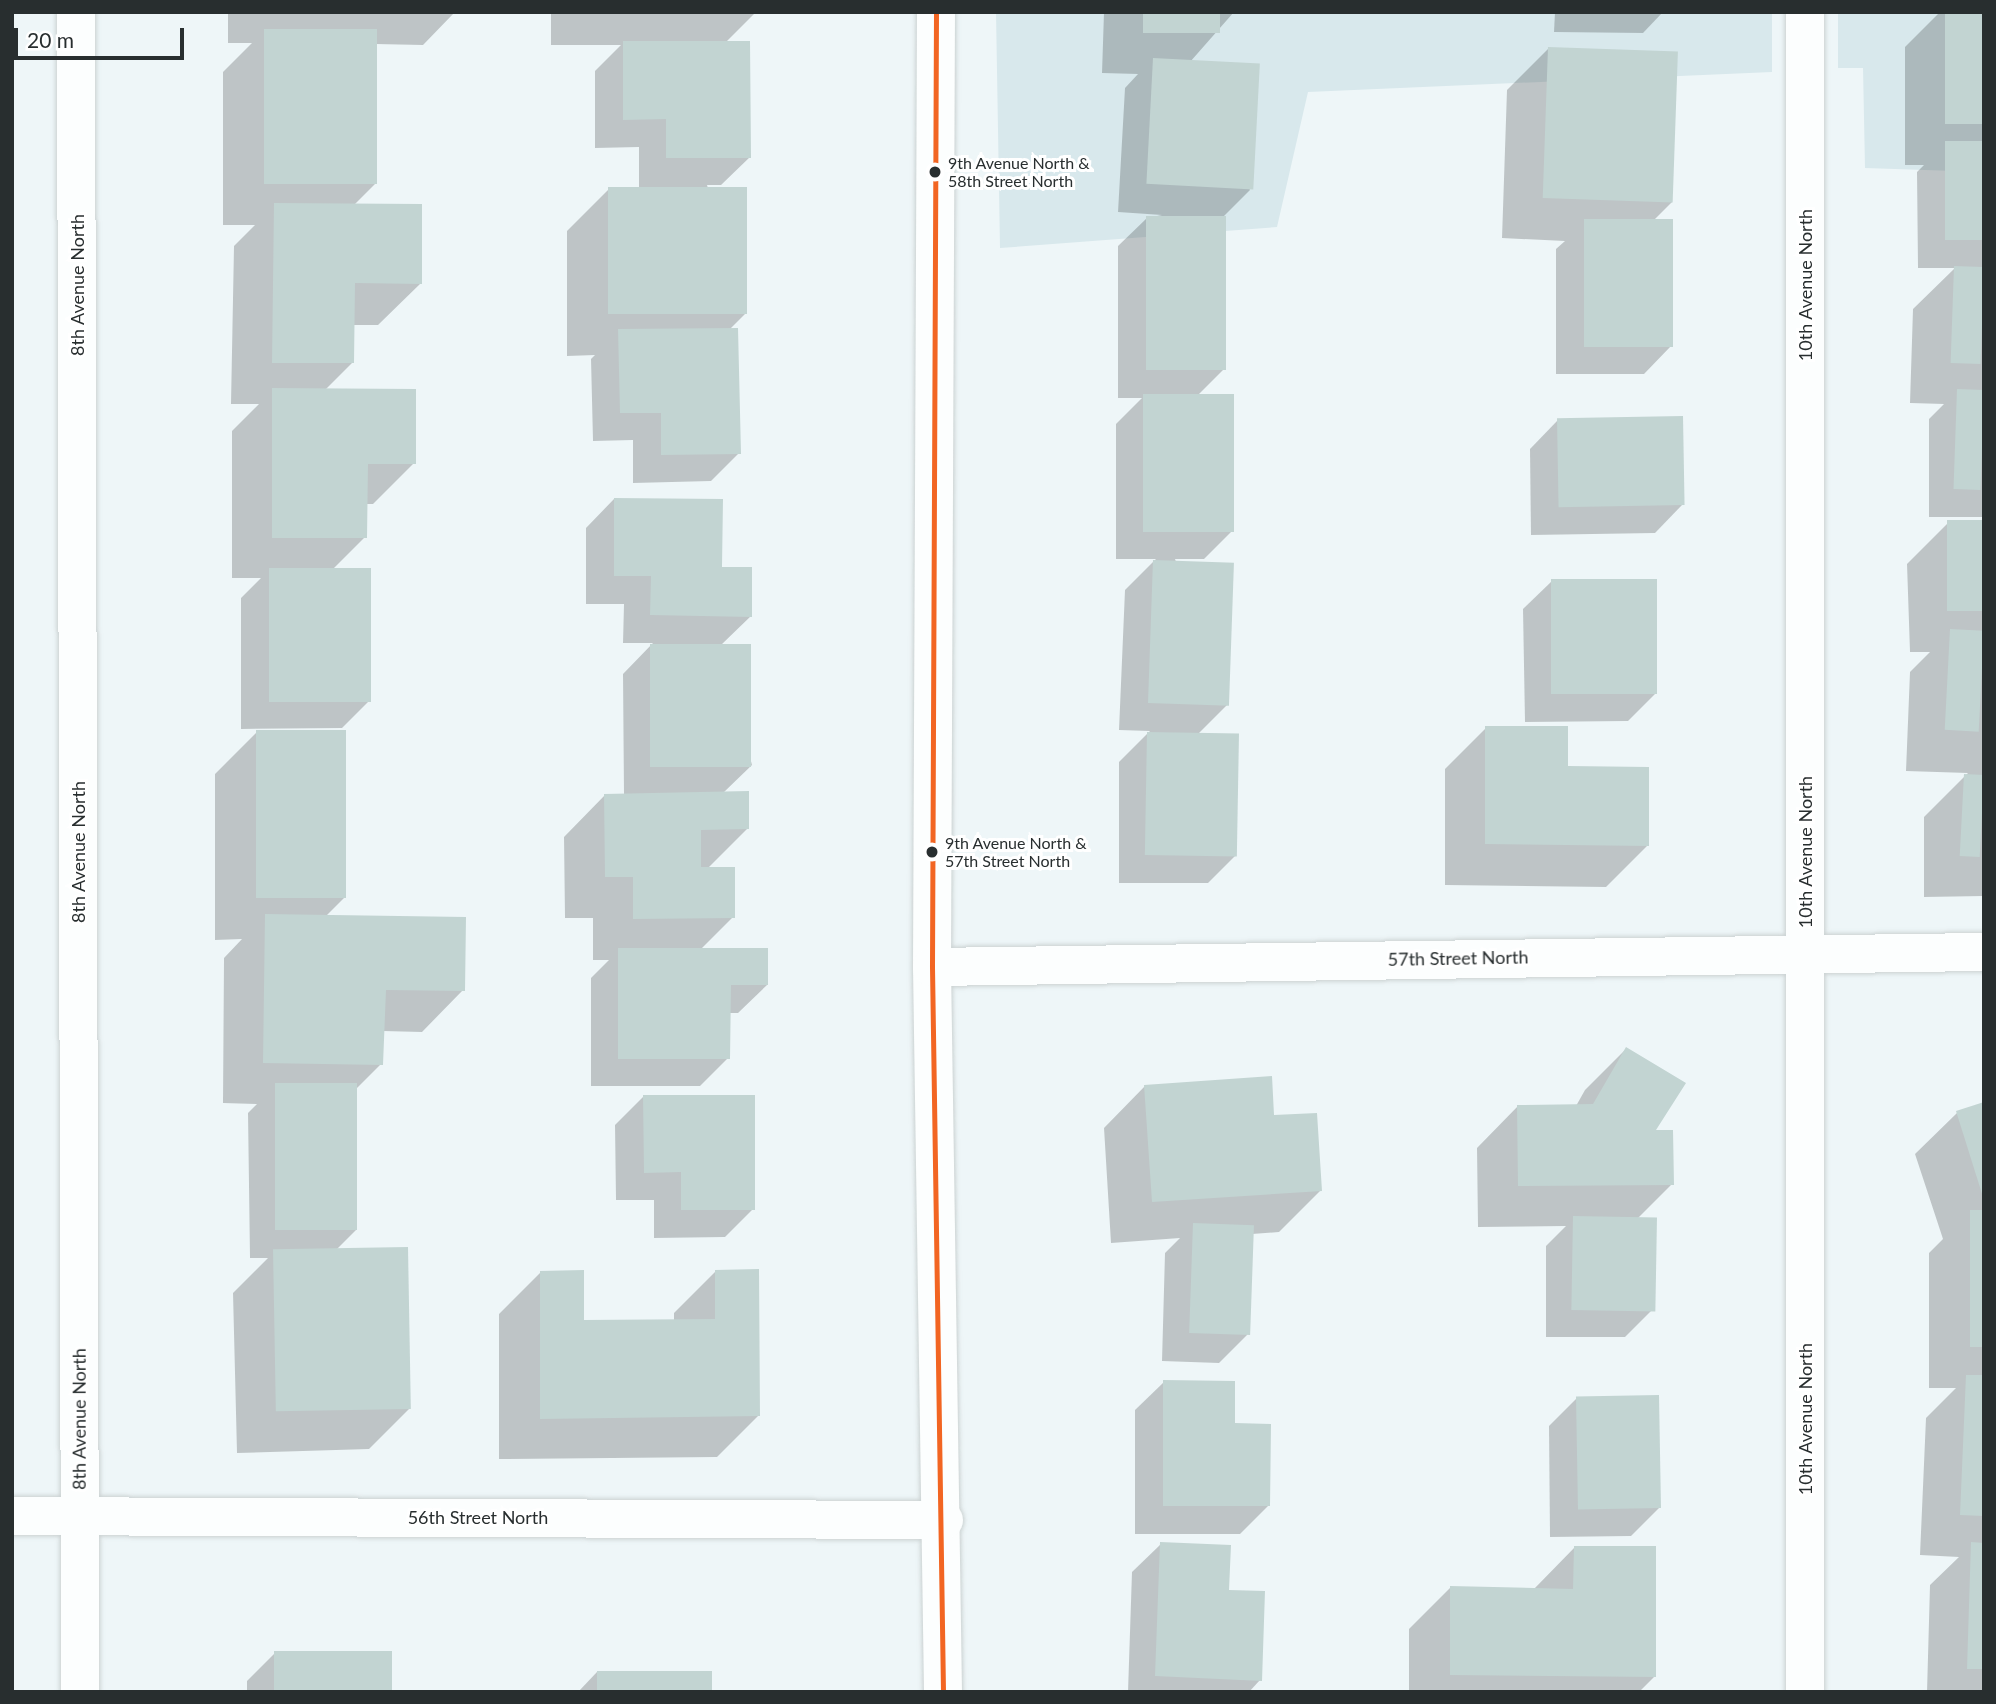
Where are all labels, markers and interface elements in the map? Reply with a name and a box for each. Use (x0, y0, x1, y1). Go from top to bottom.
scale bar (18, 14, 187, 58)
text: 20 m (27, 27, 74, 52)
place label: 9th Avenue North & 58th Street North (948, 153, 1090, 191)
marker: 9th Avenue North & 58th Street North (928, 165, 942, 179)
street label: 10th Avenue North (1794, 209, 1816, 361)
street label: 8th Avenue North (66, 214, 88, 356)
street label: 10th Avenue North (1794, 776, 1816, 928)
street label: 8th Avenue North (67, 781, 89, 923)
place label: 9th Avenue North & 57th Street North (945, 833, 1087, 871)
marker: 9th Avenue North & 57th Street North (925, 845, 939, 859)
street label: 57th Street North (1387, 946, 1529, 970)
street label: 10th Avenue North (1794, 1343, 1816, 1495)
street label: 8th Avenue North (68, 1348, 90, 1490)
street label: 56th Street North (408, 1506, 548, 1528)

